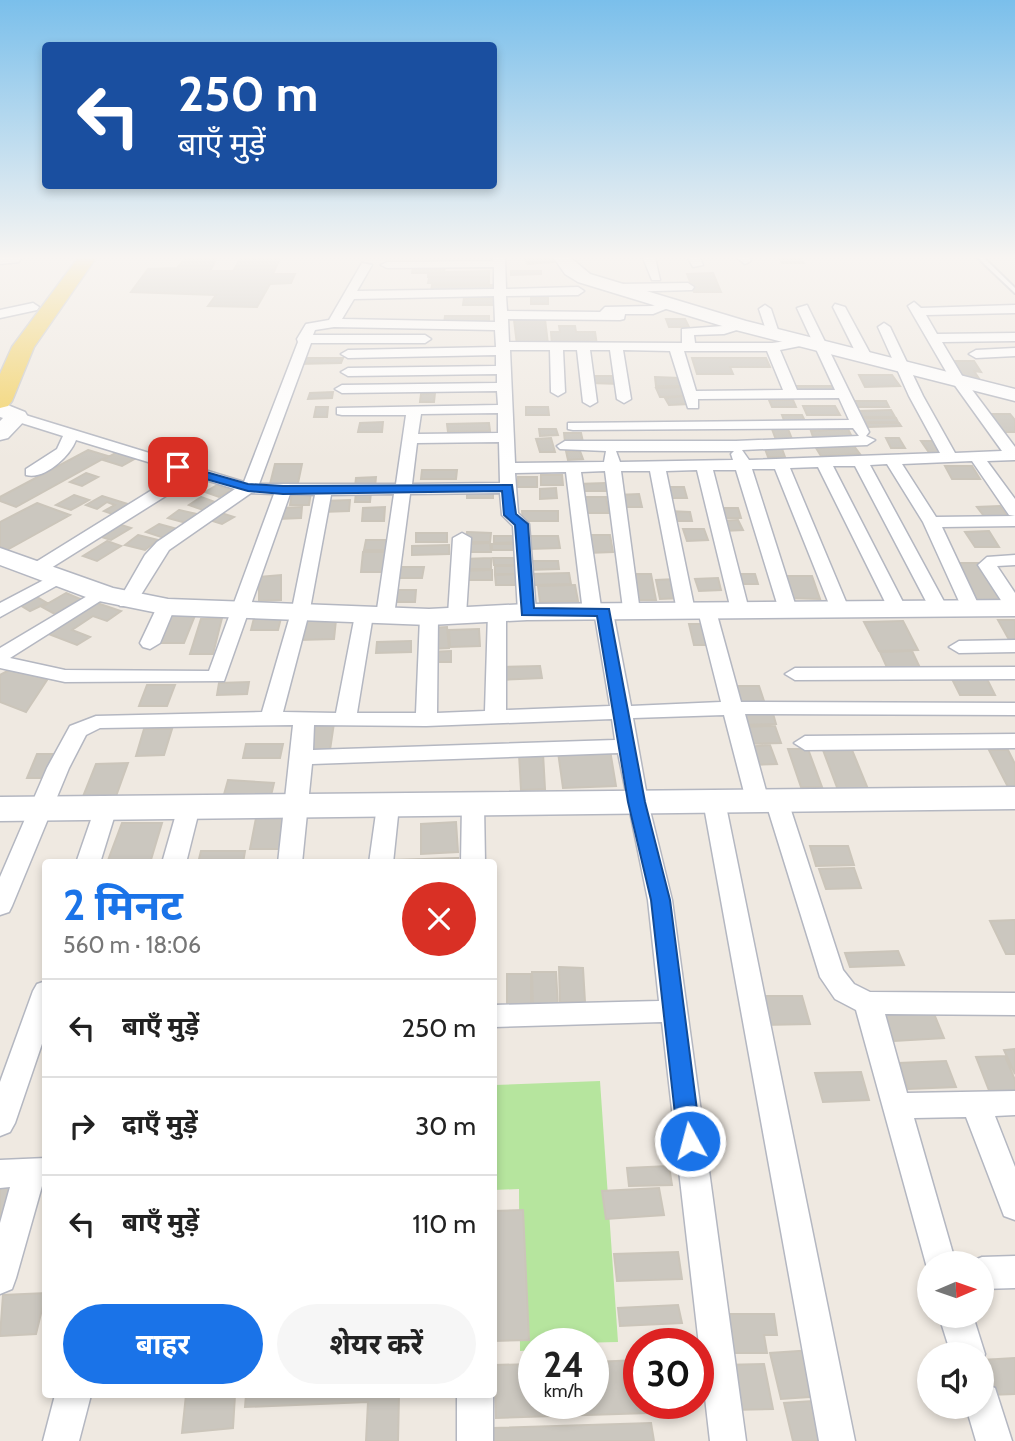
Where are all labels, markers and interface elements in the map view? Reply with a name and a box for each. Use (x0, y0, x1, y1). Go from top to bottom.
text: 250 m (178, 64, 318, 123)
icon: left (63, 70, 154, 161)
text: बाएँ मुड़ें (178, 124, 266, 163)
pin (148, 437, 208, 497)
icon: arrive (159, 448, 197, 486)
text: 2 मिनट (63, 879, 183, 931)
button: close (402, 882, 476, 956)
text: 560 m · 18:06 (63, 931, 201, 959)
icon: left (63, 1009, 101, 1047)
text: बाएँ मुड़ें (122, 1010, 199, 1042)
text: 250 m (402, 1012, 476, 1044)
position arrow (653, 1104, 727, 1178)
icon: right (63, 1107, 101, 1145)
text: दाएँ मुड़ें (122, 1108, 198, 1140)
text: 30 m (415, 1110, 476, 1142)
icon: left (63, 1205, 101, 1243)
text: बाएँ मुड़ें (122, 1206, 199, 1238)
text: 110 m (412, 1208, 476, 1240)
north arrow (917, 1251, 994, 1328)
map controls (917, 1251, 994, 1419)
button: बाहर (63, 1304, 263, 1384)
button: शेयर करें (277, 1304, 476, 1384)
speed limit sign: 30 (623, 1328, 714, 1419)
button: sound (917, 1342, 994, 1419)
text: 24 (543, 1343, 584, 1386)
text: km/h (544, 1380, 583, 1402)

